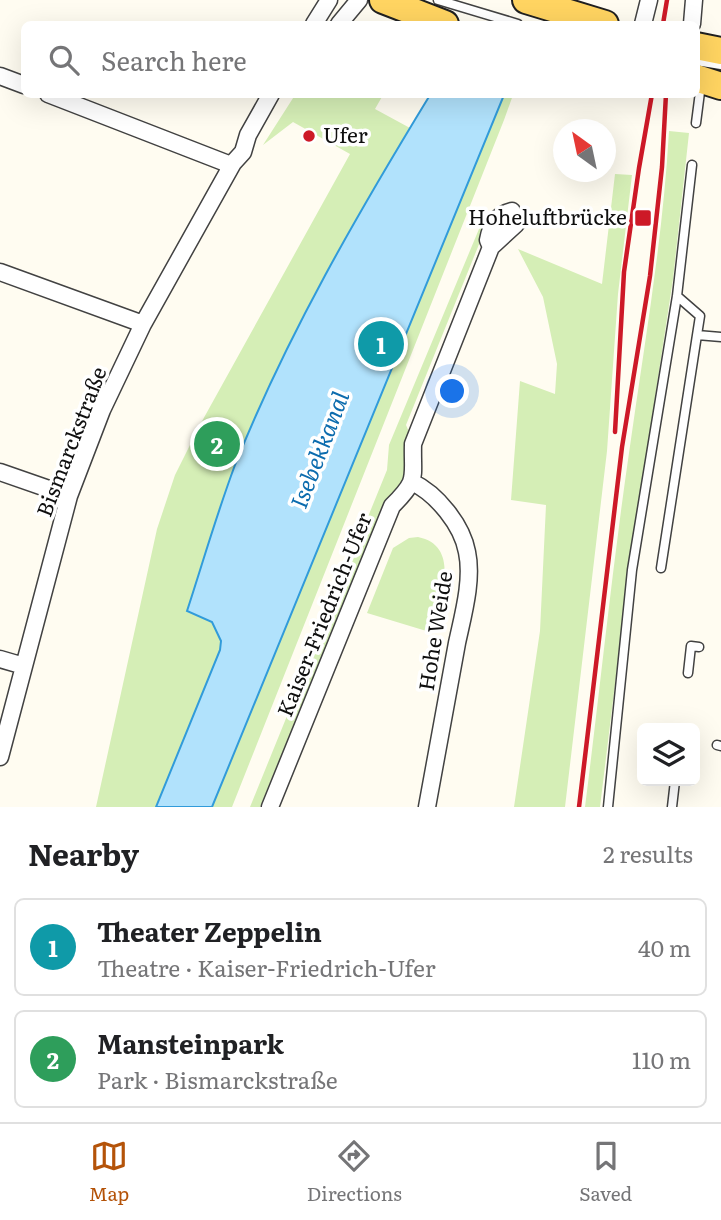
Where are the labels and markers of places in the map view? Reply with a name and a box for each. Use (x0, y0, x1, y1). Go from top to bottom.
place label: Ufer (323, 118, 368, 149)
marker: Ufer (301, 128, 317, 144)
place label: Hoheluftbrücke (468, 200, 627, 231)
marker: Hoheluftbrücke (633, 208, 653, 228)
pin: 1 (358, 318, 404, 370)
pin: 2 (194, 418, 240, 470)

